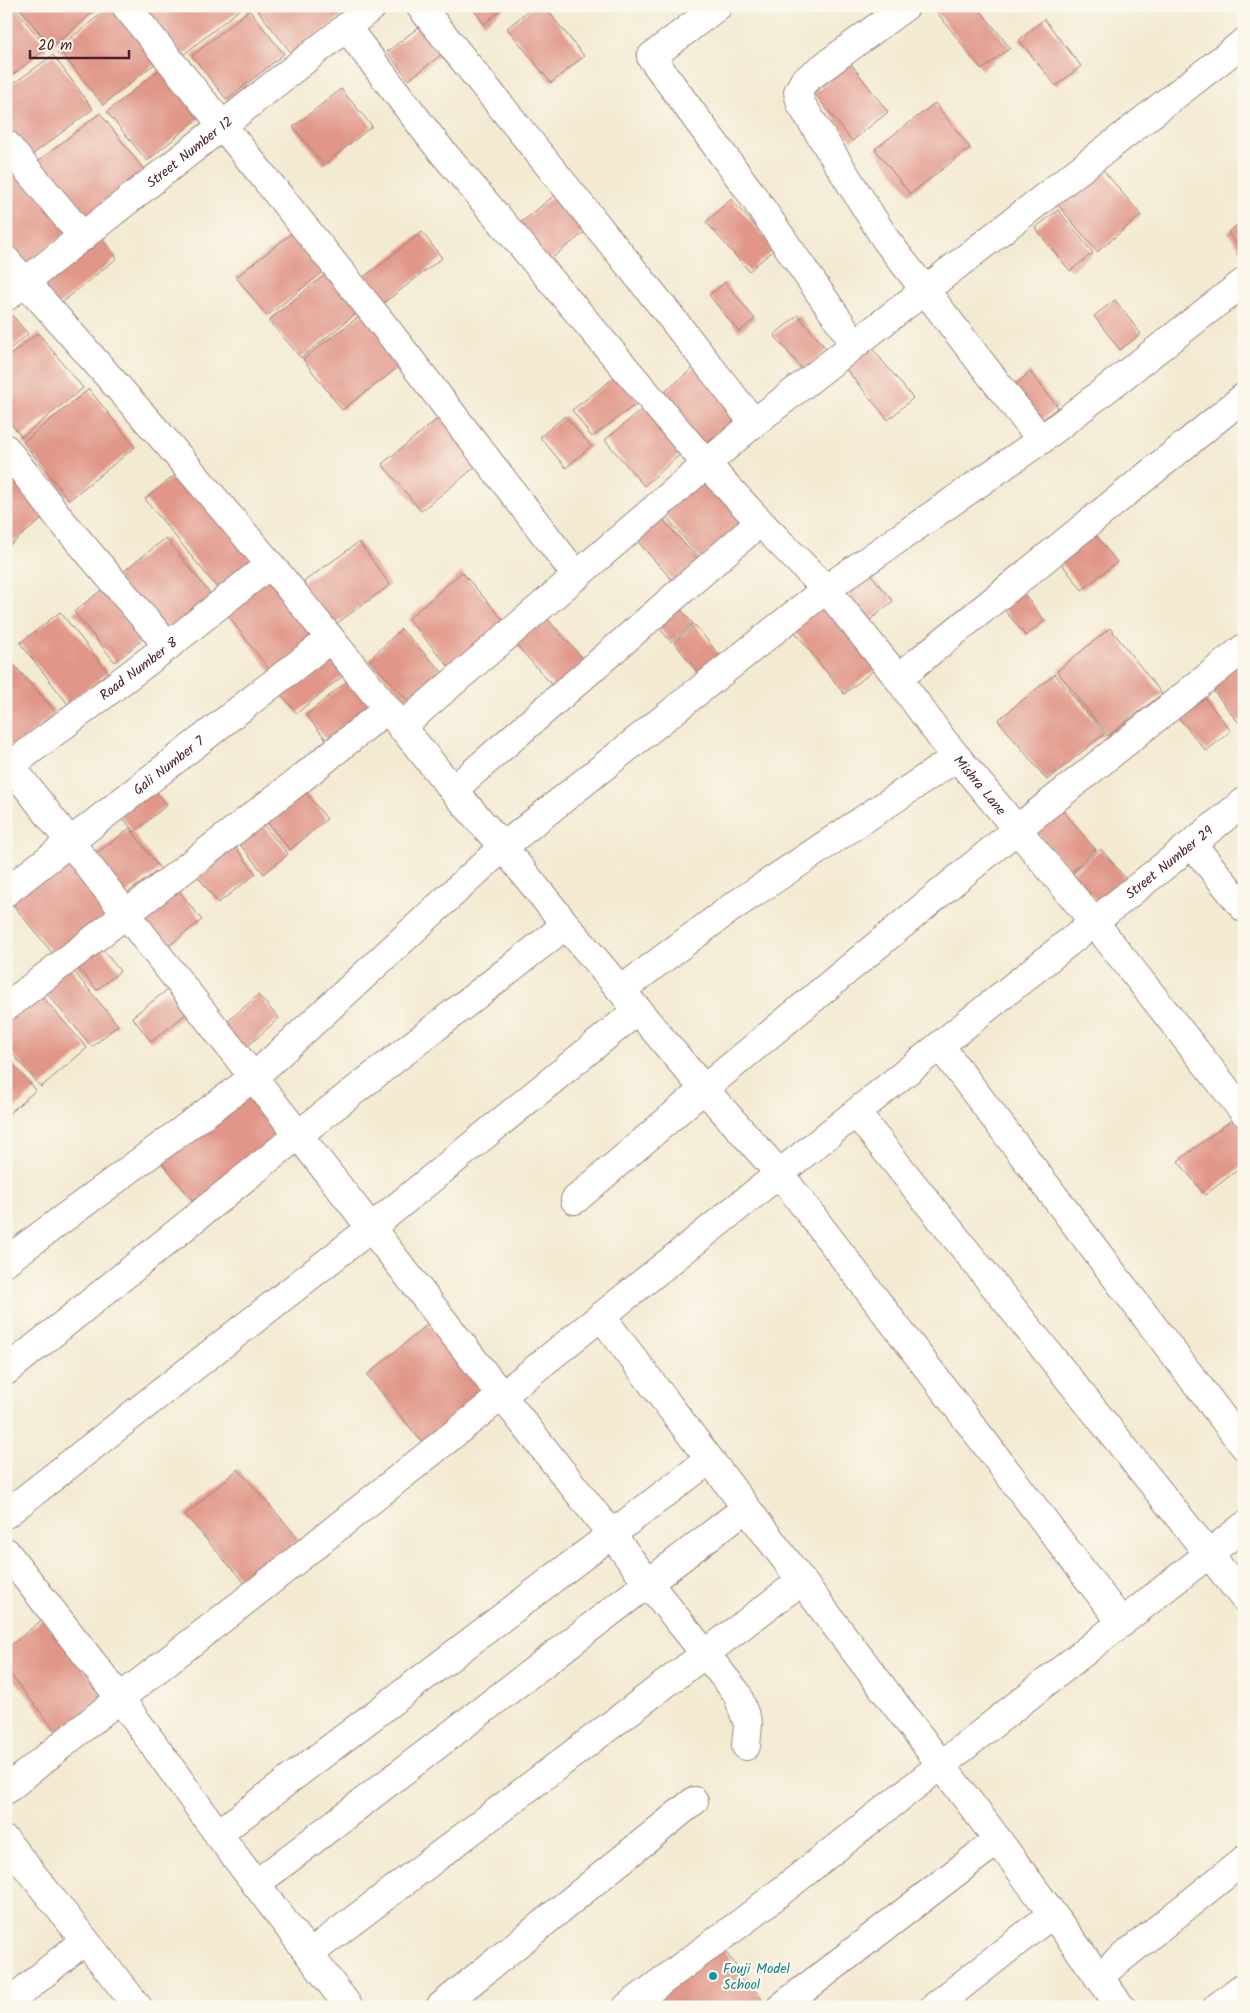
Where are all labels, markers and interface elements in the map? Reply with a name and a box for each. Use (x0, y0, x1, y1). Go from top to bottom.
scale bar (30, 28, 129, 60)
text: 20 m (38, 34, 72, 58)
street label: Street Number 12 (142, 111, 238, 194)
street label: Road Number 8 (95, 632, 183, 706)
street label: Gali Number 7 (129, 731, 210, 801)
street label: Mishra Lane (948, 751, 1012, 821)
street label: Street Number 29 (1121, 820, 1219, 905)
place label: Fouji Model School (723, 1958, 791, 1996)
marker: Fouji Model School (707, 1970, 719, 1982)

